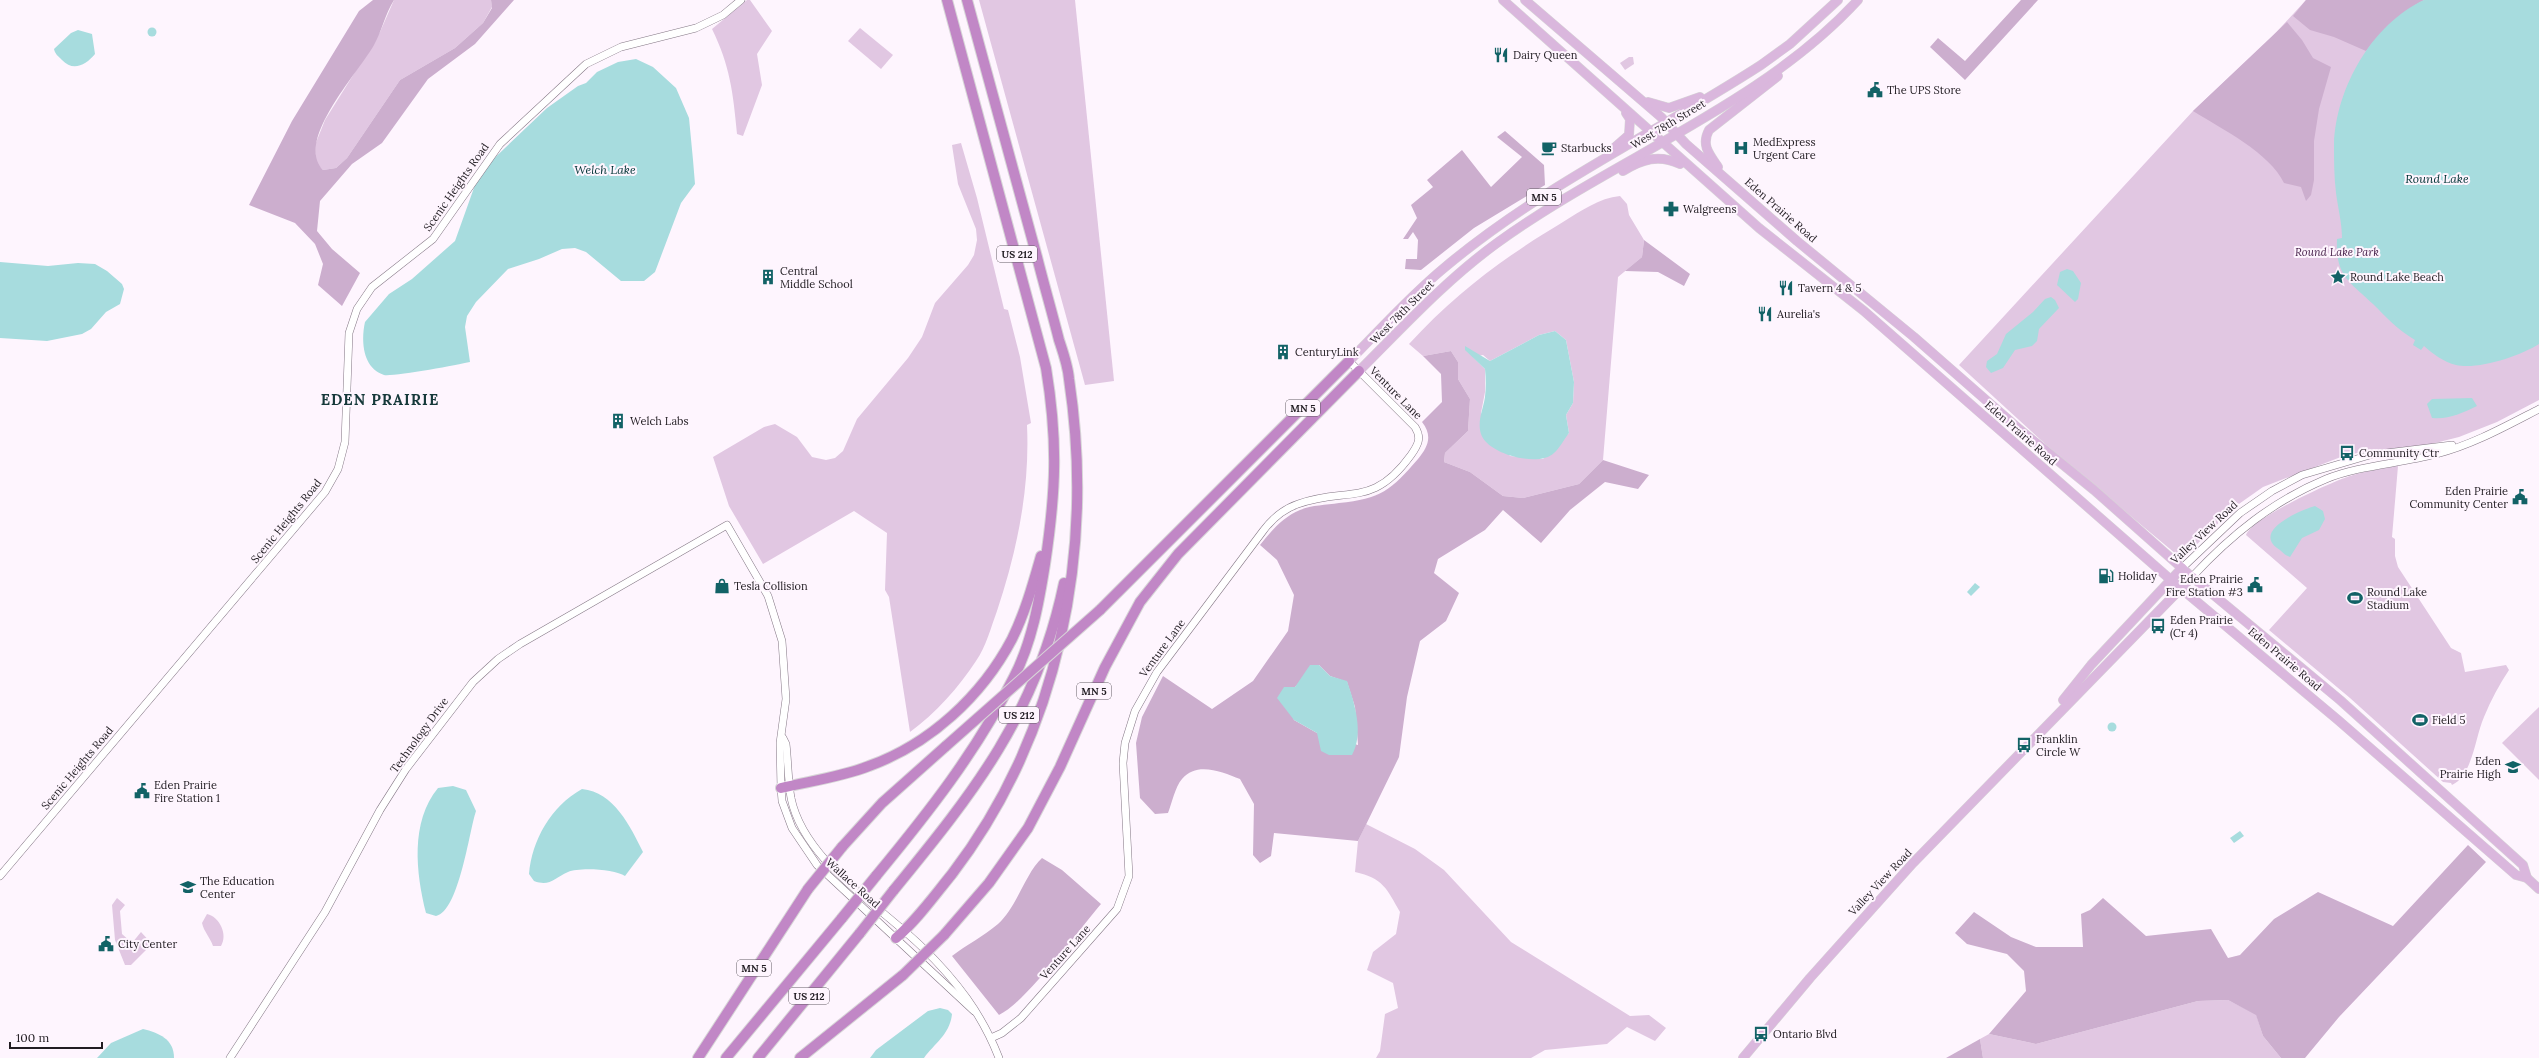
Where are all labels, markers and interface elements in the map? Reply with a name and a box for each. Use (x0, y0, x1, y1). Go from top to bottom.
restaurant icon: Dairy Queen (1492, 46, 1510, 64)
place label: Dairy Queen (1513, 48, 1578, 62)
public building icon: The UPS Store (1866, 81, 1884, 99)
place label: The UPS Store (1887, 83, 1961, 97)
street label: West 78th Street (1628, 96, 1709, 152)
place label: MedExpress Urgent Care (1753, 135, 1816, 162)
cafe icon: Starbucks (1540, 139, 1558, 157)
hospital icon: MedExpress Urgent Care (1732, 139, 1750, 157)
street label: Scenic Heights Road (420, 140, 492, 234)
place label: Starbucks (1561, 141, 1612, 155)
water label: Welch Lake (574, 162, 636, 177)
water label: Round Lake (2405, 171, 2469, 186)
street label: Eden Prairie Road (1742, 175, 1820, 246)
road number: MN 5 (1527, 189, 1561, 205)
pharmacy icon: Walgreens (1662, 200, 1680, 218)
place label: Walgreens (1683, 202, 1737, 216)
park label: Round Lake Park (2295, 245, 2379, 259)
road number: US 212 (997, 246, 1037, 262)
place label: Central Middle School (780, 264, 853, 291)
building icon: Central Middle School (759, 268, 777, 286)
place icon: Round Lake Beach (2329, 268, 2347, 286)
place label: Round Lake Beach (2350, 270, 2444, 284)
street label: West 78th Street (1367, 277, 1437, 347)
restaurant icon: Tavern 4 & 5 (1777, 279, 1795, 297)
place label: Tavern 4 & 5 (1798, 281, 1862, 295)
restaurant icon: Aurelia's (1756, 305, 1774, 323)
place label: Aurelia's (1776, 307, 1820, 321)
building icon: CenturyLink (1274, 343, 1292, 361)
place label: CenturyLink (1295, 345, 1359, 359)
street label: Venture Lane (1366, 363, 1425, 422)
district label: EDEN PRAIRIE (321, 390, 439, 409)
street label: Eden Prairie Road (1982, 398, 2060, 469)
road number: MN 5 (1286, 400, 1320, 416)
building icon: Welch Labs (609, 412, 627, 430)
place label: Welch Labs (630, 414, 689, 428)
bus stop icon: Community Ctr (2338, 444, 2356, 462)
place label: Community Ctr (2359, 446, 2439, 460)
street label: Scenic Heights Road (248, 476, 325, 566)
place label: Eden Prairie Community Center (2410, 484, 2508, 511)
public building icon: Eden Prairie Community Center (2511, 488, 2529, 506)
street label: Valley View Road (2167, 497, 2241, 567)
fuel station icon: Holiday (2097, 567, 2115, 585)
place label: Holiday (2118, 569, 2157, 583)
place label: Eden Prairie Fire Station #3 (2166, 572, 2243, 599)
public building icon: Eden Prairie Fire Station #3 (2246, 576, 2264, 594)
shop icon: Tesla Collision (713, 577, 731, 595)
place label: Tesla Collision (734, 579, 808, 593)
place label: Round Lake Stadium (2367, 585, 2427, 612)
sports icon: Round Lake Stadium (2346, 589, 2364, 607)
place label: Eden Prairie (Cr 4) (2170, 613, 2233, 641)
street label: Venture Lane (1136, 616, 1188, 681)
bus stop icon: Eden Prairie (Cr 4) (2149, 617, 2167, 635)
street label: Eden Prairie Road (2246, 624, 2325, 694)
road number: MN 5 (1077, 683, 1111, 699)
street label: Technology Drive (387, 694, 451, 775)
road number: US 212 (999, 707, 1039, 723)
sports icon: Field 5 (2411, 711, 2429, 729)
place label: Field 5 (2432, 713, 2465, 727)
street label: Scenic Heights Road (38, 723, 116, 813)
place label: Franklin Circle W (2036, 732, 2081, 759)
bus stop icon: Franklin Circle W (2015, 736, 2033, 754)
place label: Eden Prairie High (2440, 754, 2501, 781)
school or university icon: Eden Prairie High (2504, 758, 2522, 776)
place label: Eden Prairie Fire Station 1 (154, 778, 220, 805)
public building icon: Eden Prairie Fire Station 1 (133, 782, 151, 800)
street label: Valley View Road (1845, 845, 1915, 919)
street label: Wallace Road (823, 855, 883, 911)
place label: The Education Center (200, 874, 275, 901)
school or university icon: The Education Center (179, 878, 197, 896)
street label: Venture Lane (1036, 922, 1093, 983)
public building icon: City Center (97, 935, 115, 953)
place label: City Center (118, 937, 177, 951)
road number: MN 5 (737, 960, 771, 976)
road number: US 212 (789, 988, 829, 1004)
scale bar (10, 1024, 102, 1050)
bus stop icon: Ontario Blvd (1752, 1025, 1770, 1043)
place label: Ontario Blvd (1773, 1027, 1838, 1041)
text: 100 m (16, 1030, 49, 1045)

